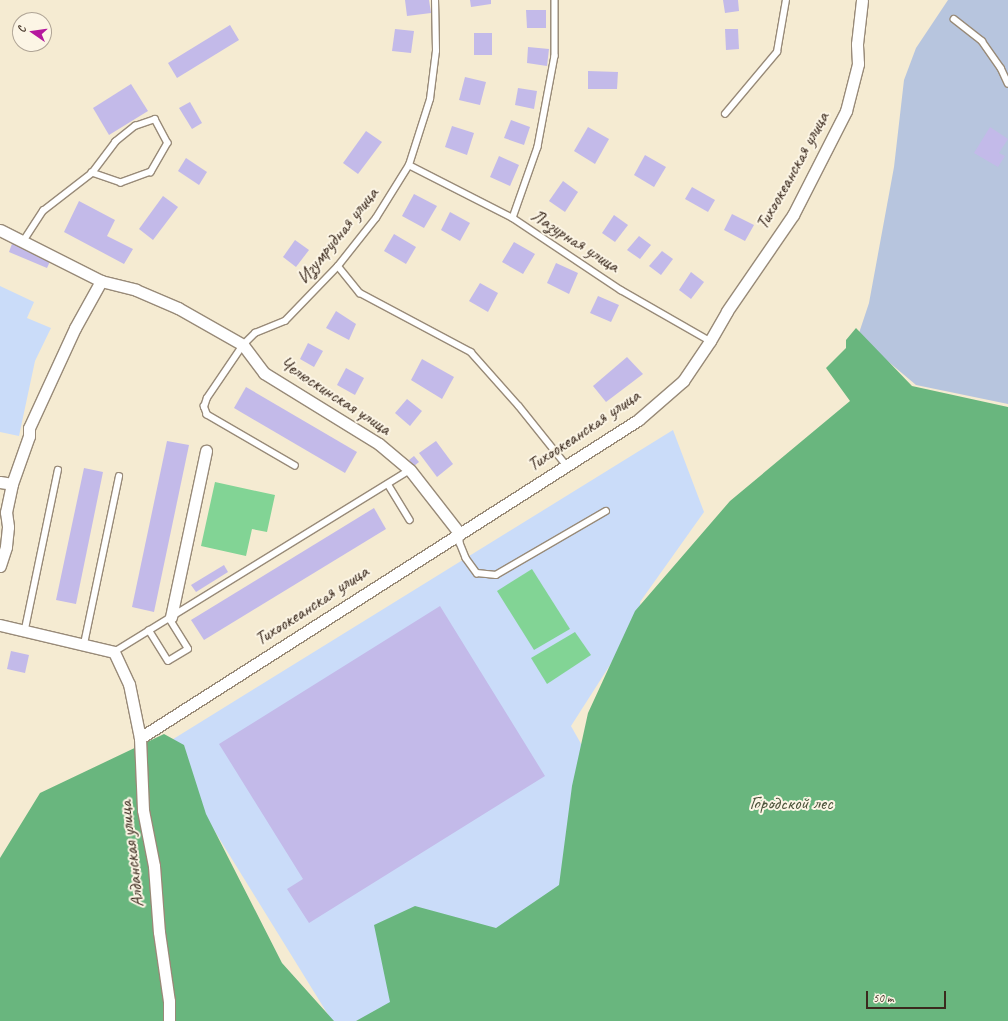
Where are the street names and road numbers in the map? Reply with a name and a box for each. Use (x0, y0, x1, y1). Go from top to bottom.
street label: Тихоокеанская улица (751, 108, 835, 234)
street label: Изумрудная улица (292, 183, 384, 289)
street label: Лазурная улица (526, 204, 624, 278)
street label: Челюскинская улица (275, 351, 395, 441)
street label: Тихоокеанская улица (523, 385, 645, 477)
street label: Тихоокеанская улица (250, 560, 374, 652)
street label: Алданская улица (114, 799, 150, 909)

